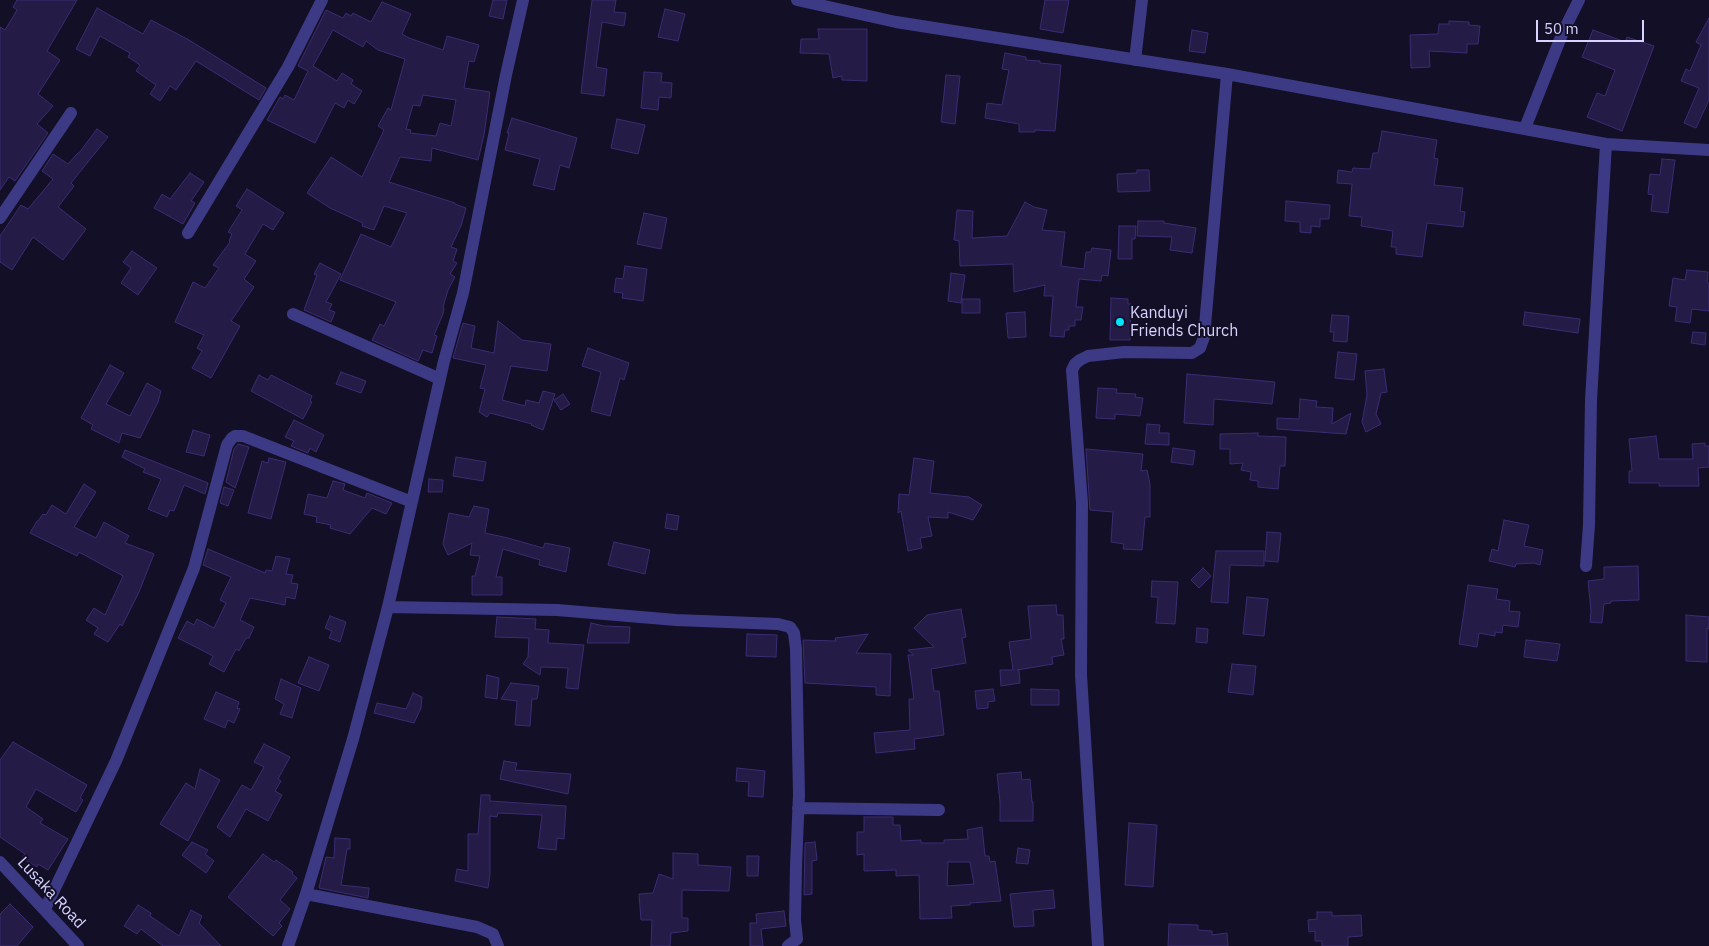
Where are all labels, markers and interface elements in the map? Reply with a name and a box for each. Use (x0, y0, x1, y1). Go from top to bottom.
scale bar (1539, 10, 1646, 42)
text: 50 m (1544, 19, 1579, 38)
place label: Kanduyi Friends Church (1130, 303, 1238, 341)
marker: Kanduyi Friends Church (1114, 316, 1126, 328)
street label: Lusaka Road (13, 853, 89, 933)

